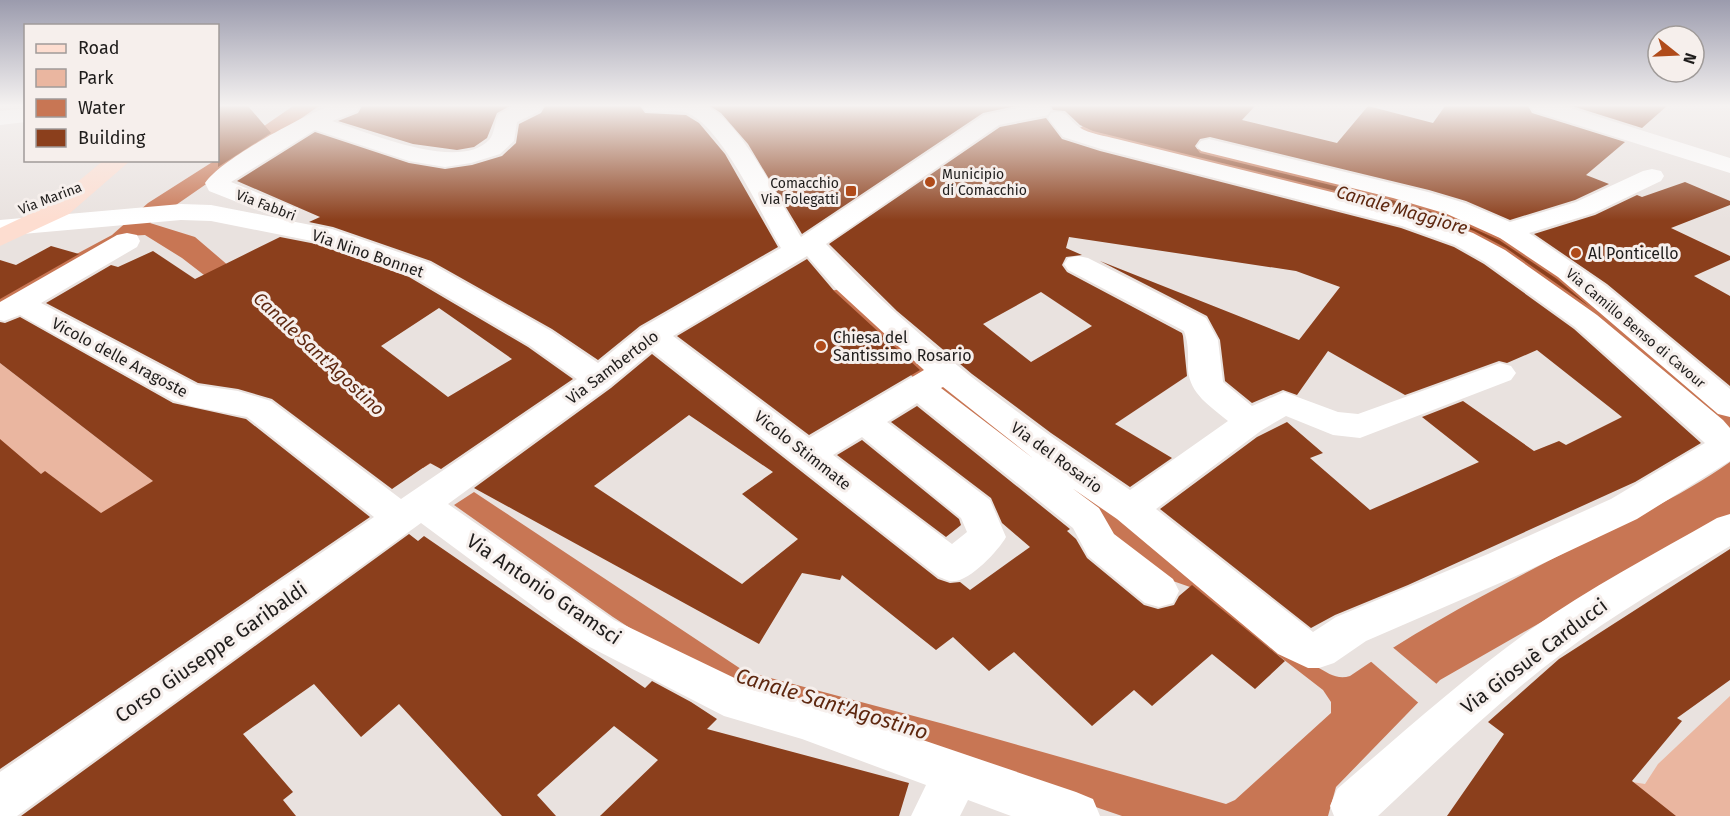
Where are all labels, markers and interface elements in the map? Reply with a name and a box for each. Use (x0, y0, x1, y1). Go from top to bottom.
legend (24, 24, 219, 162)
north arrow (1646, 24, 1706, 84)
text: Road (78, 37, 120, 59)
text: N (1679, 51, 1700, 66)
text: Park (78, 67, 114, 89)
text: Water (78, 97, 125, 119)
text: Building (78, 127, 146, 149)
place label: Municipio di Comacchio (942, 166, 1027, 199)
place label: Comacchio Via Folegatti (761, 175, 839, 208)
marker: Municipio di Comacchio (923, 175, 937, 189)
street label: Via Marina (16, 179, 84, 218)
water label: Canale Maggiore (1334, 181, 1470, 239)
marker: Comacchio Via Folegatti (844, 184, 858, 198)
street label: Via Fabbri (234, 186, 298, 225)
street label: Via Nino Bonnet (309, 225, 426, 282)
place label: Al Ponticello (1588, 244, 1679, 263)
marker: Al Ponticello (1569, 246, 1583, 260)
street label: Via Camillo Benso di Cavour (1562, 265, 1709, 392)
water label: Canale Sant'Agostino (249, 288, 389, 420)
street label: Vicolo delle Aragoste (49, 314, 191, 401)
street label: Via Sambertolo (562, 326, 662, 408)
place label: Chiesa del Santissimo Rosario (833, 328, 972, 365)
marker: Chiesa del Santissimo Rosario (814, 339, 828, 353)
street label: Vicolo Stimmate (750, 407, 855, 494)
street label: Via del Rosario (1007, 418, 1106, 497)
street label: Via Antonio Gramsci (462, 528, 626, 650)
street label: Corso Giuseppe Garibaldi (110, 577, 312, 727)
street label: Via Giosuè Carducci (1456, 593, 1612, 719)
water label: Canale Sant'Agostino (733, 662, 931, 746)

